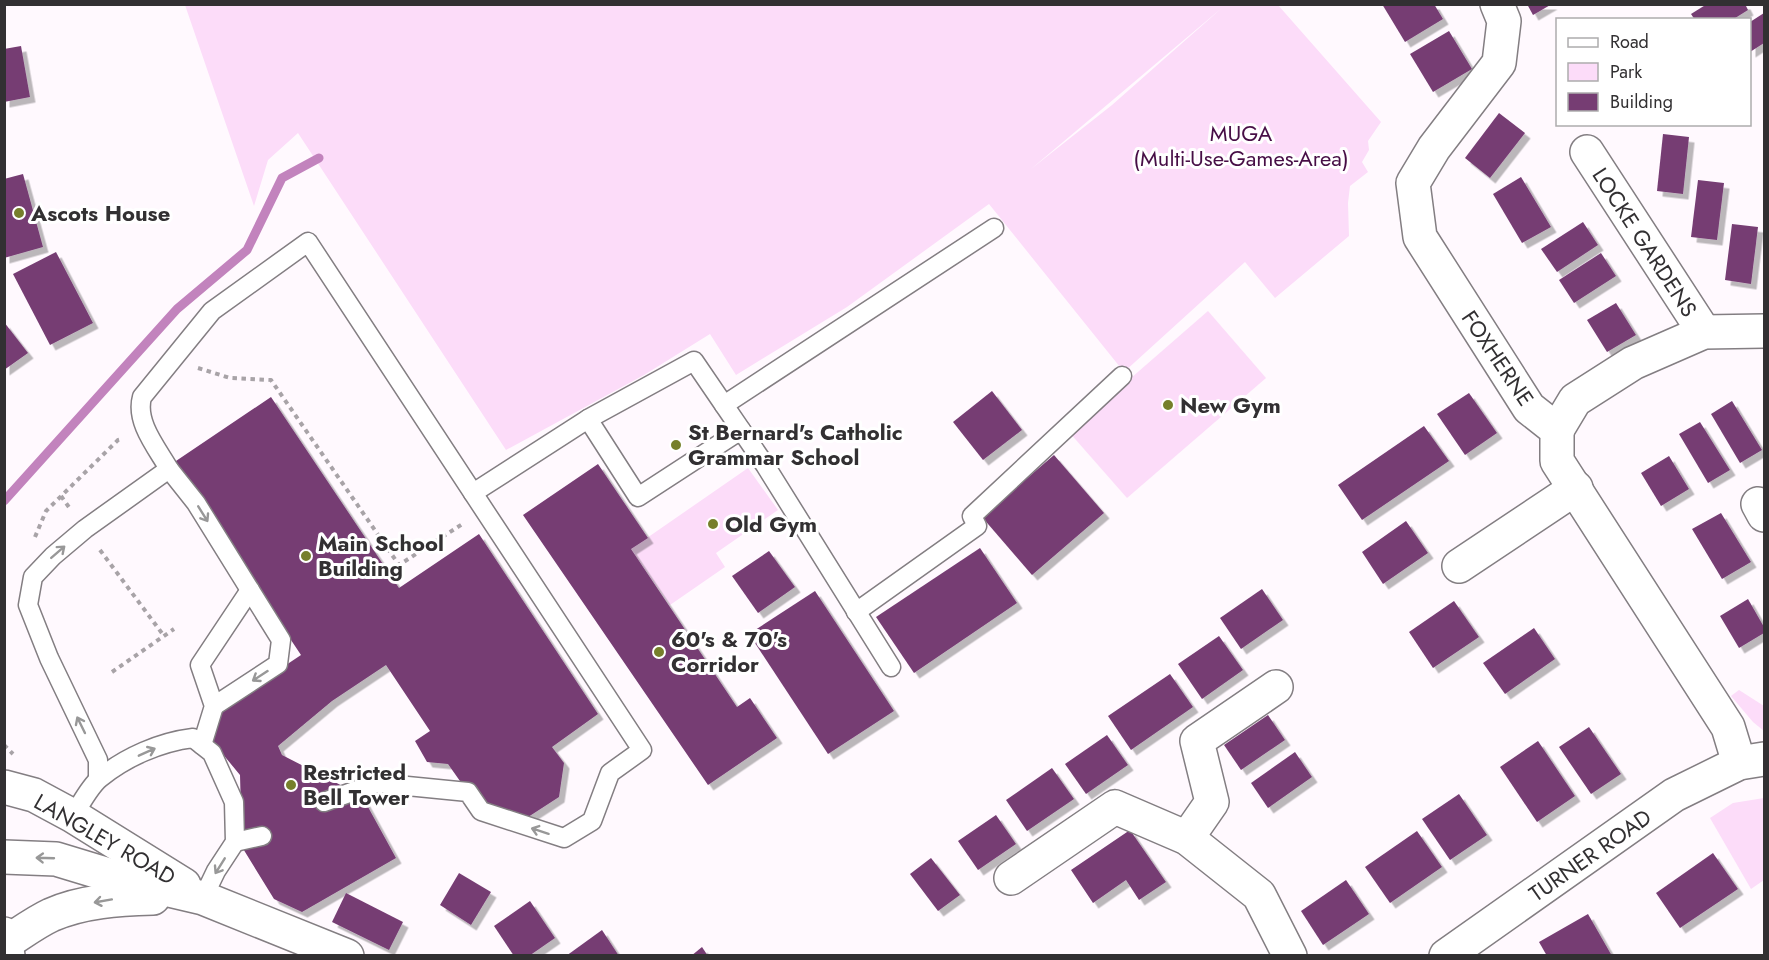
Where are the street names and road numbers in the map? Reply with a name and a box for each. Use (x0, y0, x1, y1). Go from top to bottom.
street label: LOCKE GARDENS (1585, 161, 1705, 323)
street label: FOXHERNE (1454, 304, 1542, 412)
street label: LANGLEY ROAD (28, 785, 182, 893)
street label: TURNER ROAD (1522, 801, 1658, 909)

